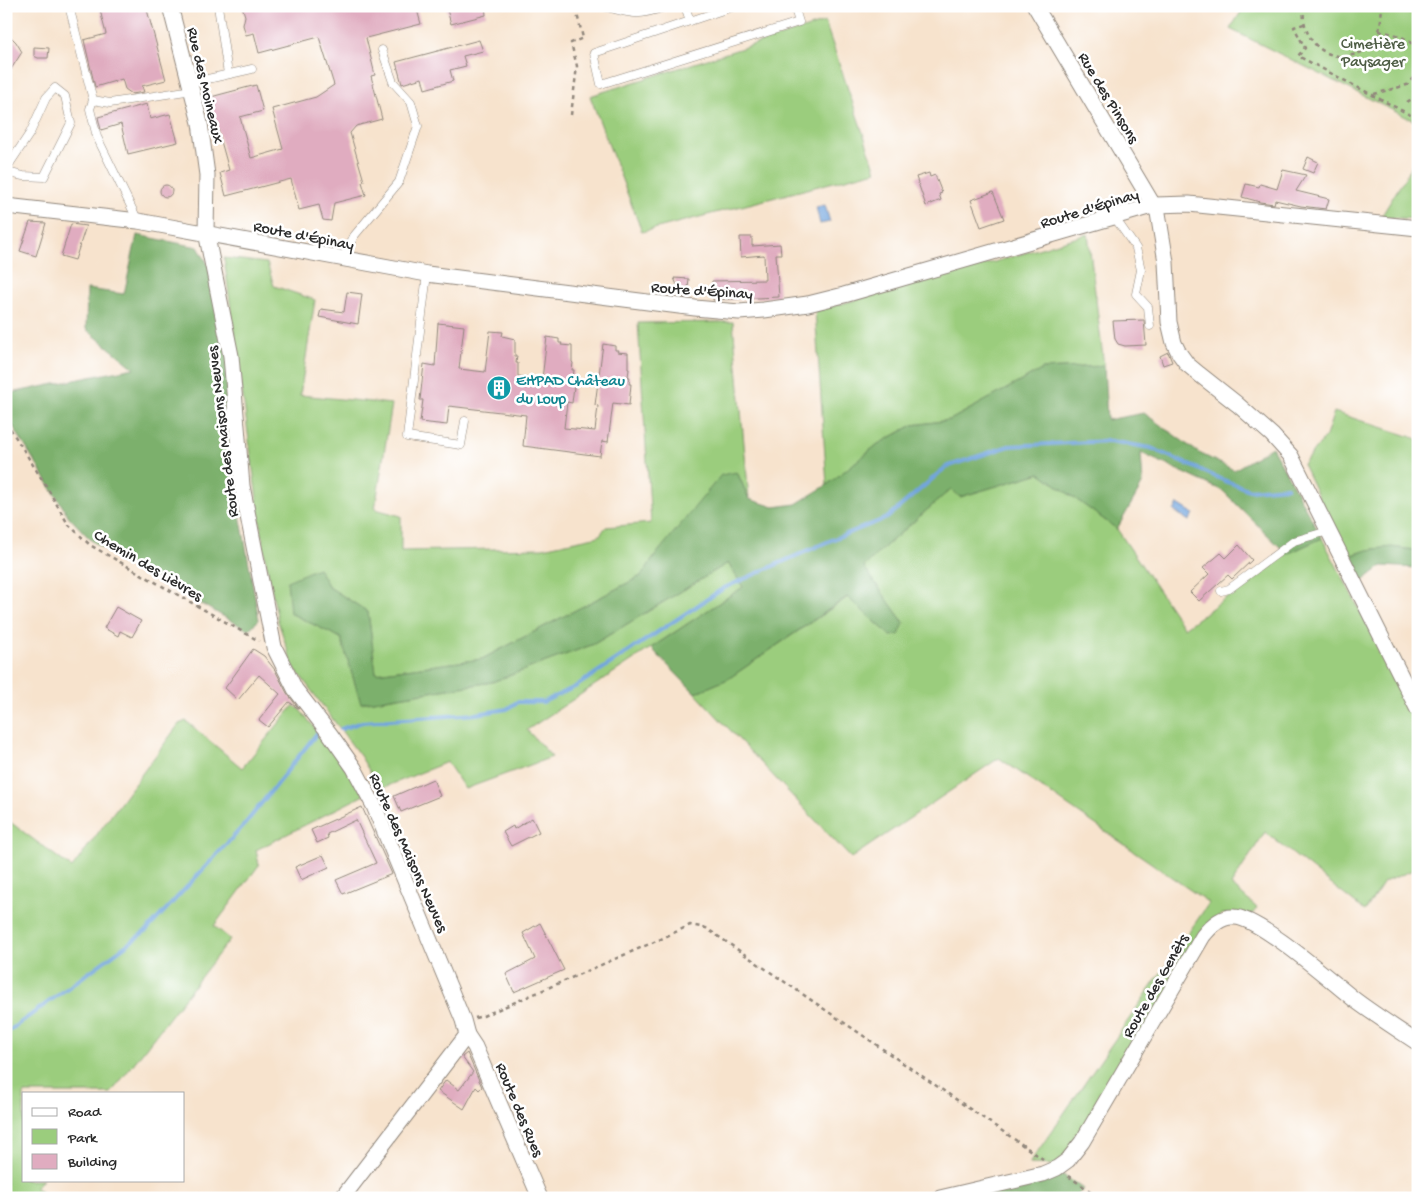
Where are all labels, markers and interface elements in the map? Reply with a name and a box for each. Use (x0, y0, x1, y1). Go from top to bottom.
street label: Rue des Moineaux (181, 26, 226, 146)
park label: Cimetière Paysager (1340, 36, 1406, 73)
street label: Rue des Pinsons (1072, 50, 1142, 149)
street label: Route d'Épinay (1039, 186, 1142, 234)
street label: Route d'Épinay (252, 218, 355, 257)
street label: Route d'Épinay (650, 279, 753, 306)
street label: Route des Maisons Neuves (204, 344, 244, 518)
place label: EHPAD Château du Loup (516, 373, 625, 410)
building icon: EHPAD Château du Loup (486, 375, 512, 401)
street label: Chemin des Lièvres (89, 527, 206, 608)
street label: Route des Maisons Neuves (363, 771, 451, 937)
street label: Route des Genêts (1120, 930, 1195, 1042)
street label: Route des Rues (489, 1061, 547, 1161)
legend (22, 1092, 185, 1182)
text: Road (68, 1104, 102, 1122)
text: Park (67, 1130, 98, 1148)
text: Building (67, 1154, 117, 1172)

